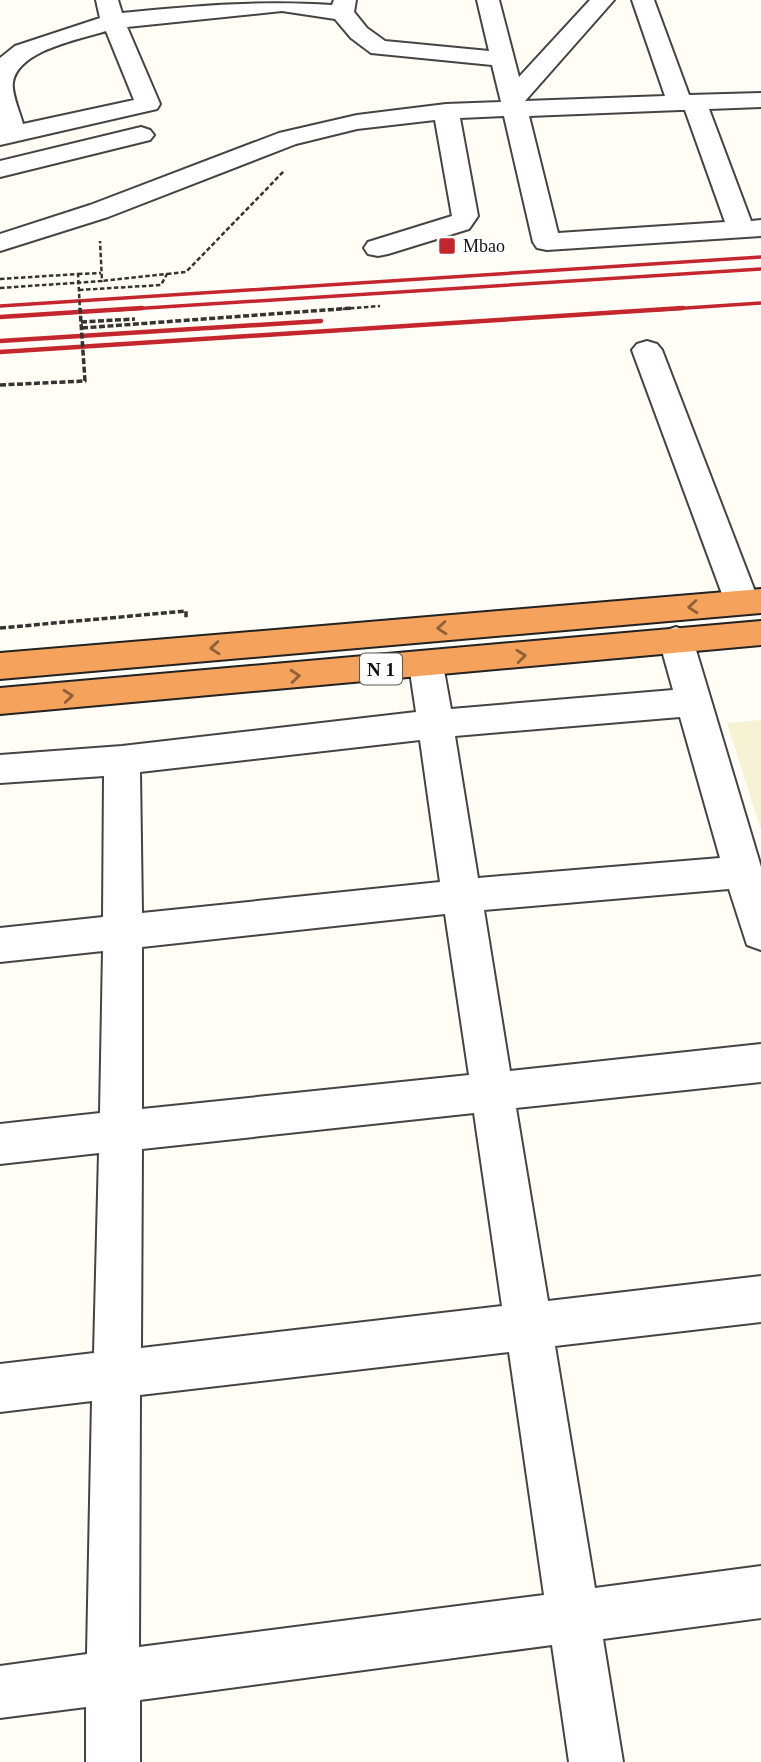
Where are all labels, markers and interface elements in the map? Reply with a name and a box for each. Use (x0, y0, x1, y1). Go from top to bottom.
marker: Mbao (437, 236, 457, 256)
place label: Mbao (463, 236, 505, 256)
one-way arrow (687, 599, 698, 614)
one-way arrow (436, 620, 447, 635)
one-way arrow (209, 640, 220, 655)
one-way arrow (516, 649, 527, 664)
road number: N 1 (360, 654, 402, 684)
one-way arrow (290, 669, 301, 684)
one-way arrow (63, 689, 74, 704)

